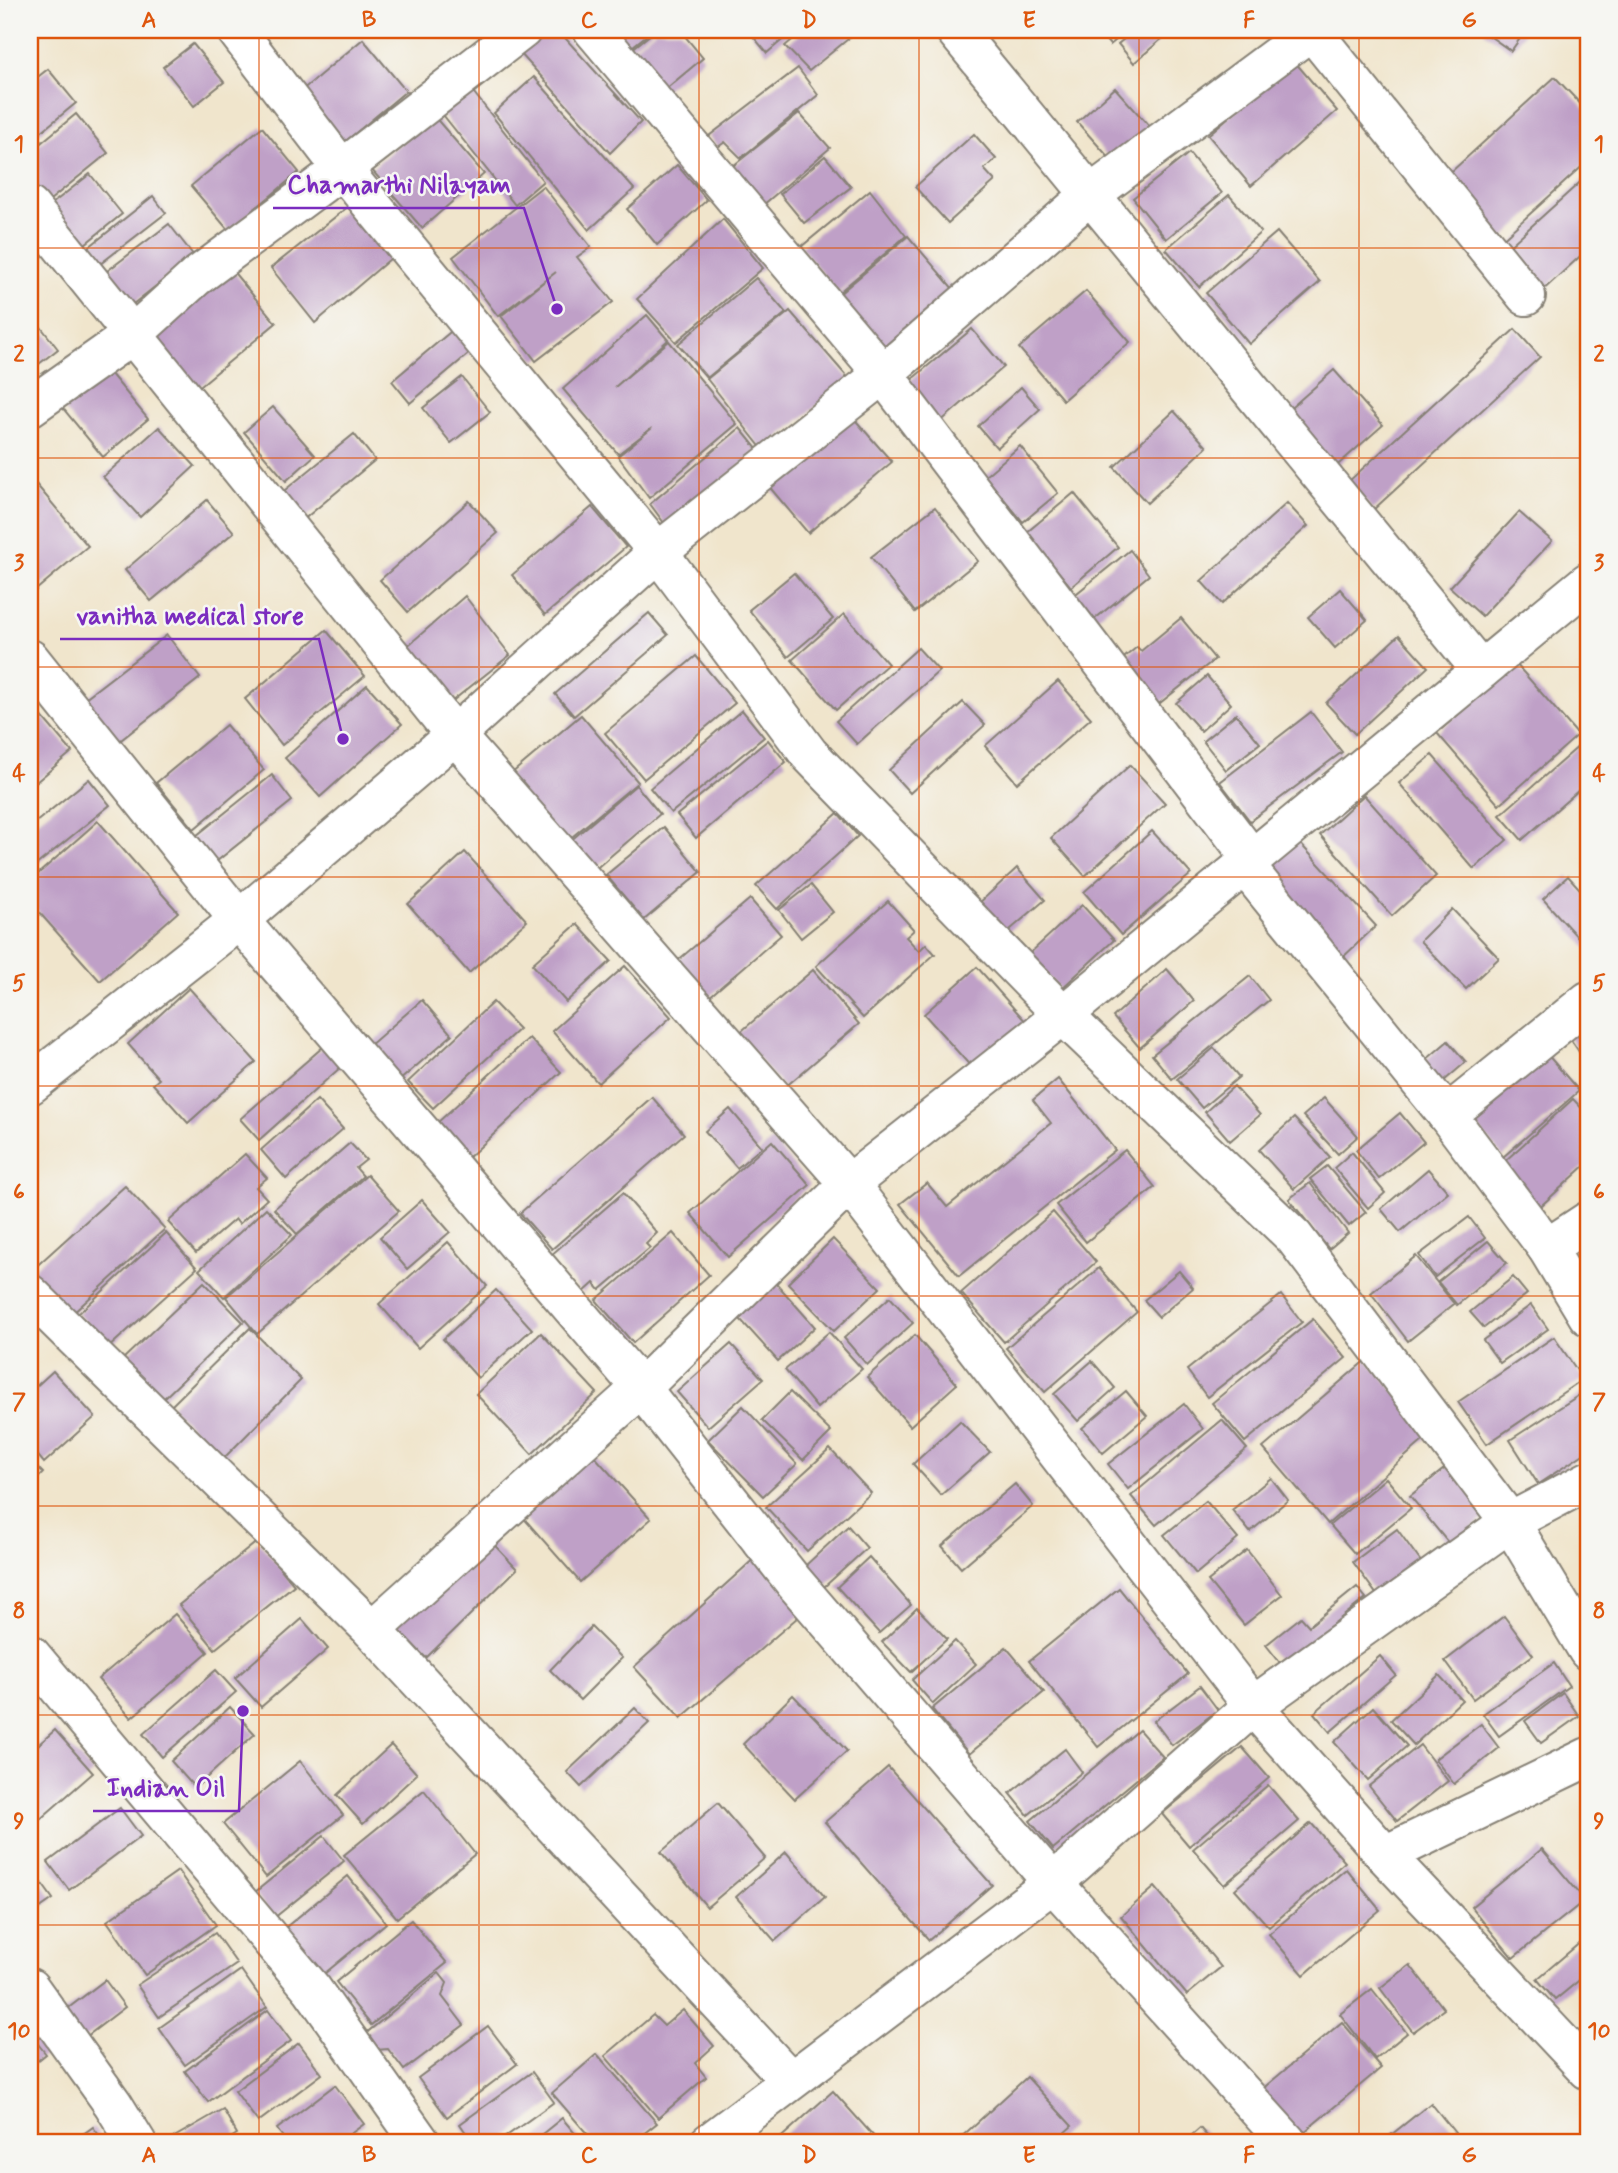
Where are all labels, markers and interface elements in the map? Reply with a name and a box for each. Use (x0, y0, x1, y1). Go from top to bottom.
text: A (141, 6, 157, 36)
text: B (362, 6, 377, 36)
text: C (581, 6, 598, 36)
text: D (801, 6, 817, 36)
text: E (1022, 6, 1036, 36)
text: F (1243, 6, 1255, 36)
text: G (1461, 6, 1477, 36)
text: 1 (14, 130, 24, 160)
text: 1 (1594, 130, 1604, 160)
callout: Chamarthi Nilayam (273, 161, 524, 208)
text: Chamarthi Nilayam (287, 169, 511, 203)
text: 2 (13, 340, 25, 370)
text: 2 (1593, 340, 1605, 370)
text: 3 (14, 549, 25, 579)
text: 3 (1594, 549, 1605, 579)
callout: vanitha medical store (60, 592, 319, 639)
text: vanitha medical store (76, 600, 304, 634)
text: 4 (12, 759, 26, 789)
text: 4 (1592, 759, 1606, 789)
text: 5 (12, 969, 26, 999)
text: 5 (1592, 969, 1606, 999)
text: 6 (13, 1178, 25, 1208)
text: 6 (1593, 1178, 1605, 1208)
text: 7 (12, 1388, 26, 1418)
text: 7 (1592, 1388, 1606, 1418)
text: 8 (13, 1597, 25, 1627)
text: 8 (1593, 1597, 1605, 1627)
callout: Indian Oil (93, 1764, 239, 1811)
text: Indian Oil (107, 1772, 225, 1806)
text: 9 (13, 1807, 25, 1837)
text: 9 (1593, 1807, 1605, 1837)
text: 10 (7, 2017, 31, 2047)
text: 10 (1587, 2017, 1611, 2047)
text: A (141, 2141, 157, 2171)
text: B (362, 2141, 377, 2171)
text: C (581, 2141, 598, 2171)
text: D (801, 2141, 817, 2171)
text: E (1022, 2141, 1036, 2171)
text: F (1243, 2141, 1255, 2171)
text: G (1461, 2141, 1477, 2171)

